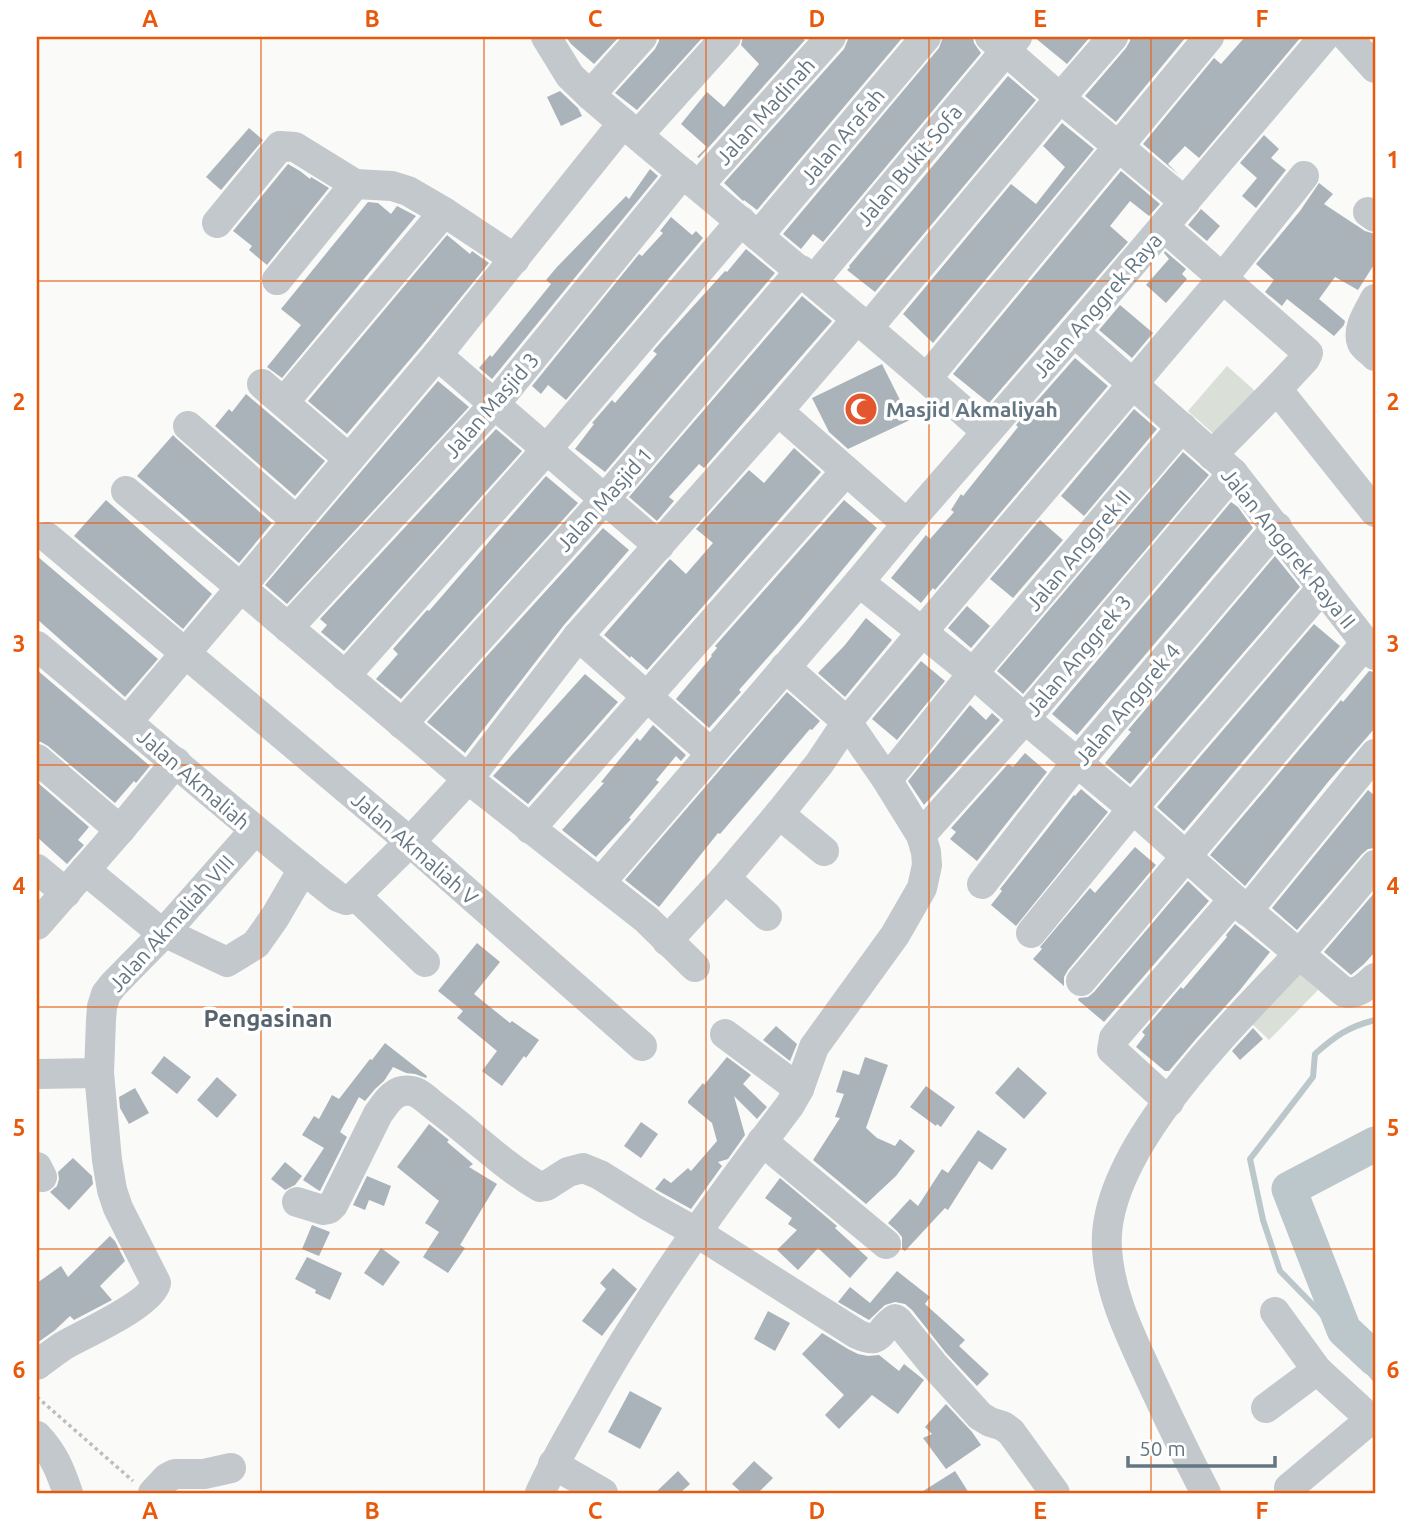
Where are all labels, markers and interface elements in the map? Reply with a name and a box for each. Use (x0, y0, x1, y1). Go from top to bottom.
text: A (142, 6, 158, 31)
text: B (364, 6, 380, 31)
text: C (588, 6, 603, 31)
text: D (809, 6, 825, 31)
text: E (1033, 6, 1047, 31)
text: F (1256, 6, 1269, 31)
street label: Jalan Madinah (711, 53, 819, 169)
street label: Jalan Arafah (795, 83, 889, 189)
street label: Jalan Bukit Sofa (851, 100, 967, 230)
text: 1 (13, 147, 25, 172)
text: 1 (1387, 147, 1399, 172)
street label: Jalan Anggrek Raya (1028, 228, 1166, 382)
street label: Jalan Masjid 3 (439, 347, 543, 463)
text: 2 (13, 389, 25, 414)
text: 2 (1387, 389, 1399, 414)
mosque icon: Masjid Akmaliyah (842, 390, 880, 428)
place label: Masjid Akmaliyah (886, 397, 1058, 421)
street label: Jalan Masjid 1 (551, 442, 657, 556)
street label: Jalan Anggrek Raya II (1217, 463, 1361, 633)
street label: Jalan Anggrek II (1021, 485, 1135, 615)
street label: Jalan Anggrek 3 (1020, 590, 1136, 720)
text: 3 (13, 631, 25, 656)
text: 3 (1387, 631, 1399, 656)
street label: Jalan Anggrek 4 (1069, 639, 1185, 769)
street label: Jalan Akmaliah (133, 724, 255, 834)
street label: Jalan Akmaliah V (347, 787, 483, 910)
street label: Jalan Akmaliah VIII (103, 850, 239, 996)
text: 4 (13, 873, 26, 898)
text: 4 (1387, 873, 1400, 898)
district label: Pengasinan (204, 1005, 332, 1032)
text: 5 (13, 1115, 25, 1140)
text: 5 (1387, 1115, 1399, 1140)
text: 6 (13, 1357, 26, 1382)
text: 6 (1387, 1357, 1400, 1382)
scale bar (1128, 1425, 1276, 1469)
text: 50 m (1139, 1436, 1186, 1460)
text: A (142, 1498, 158, 1523)
text: B (364, 1498, 380, 1523)
text: C (588, 1498, 603, 1523)
text: D (809, 1498, 825, 1523)
text: E (1033, 1498, 1047, 1523)
text: F (1256, 1498, 1269, 1523)

